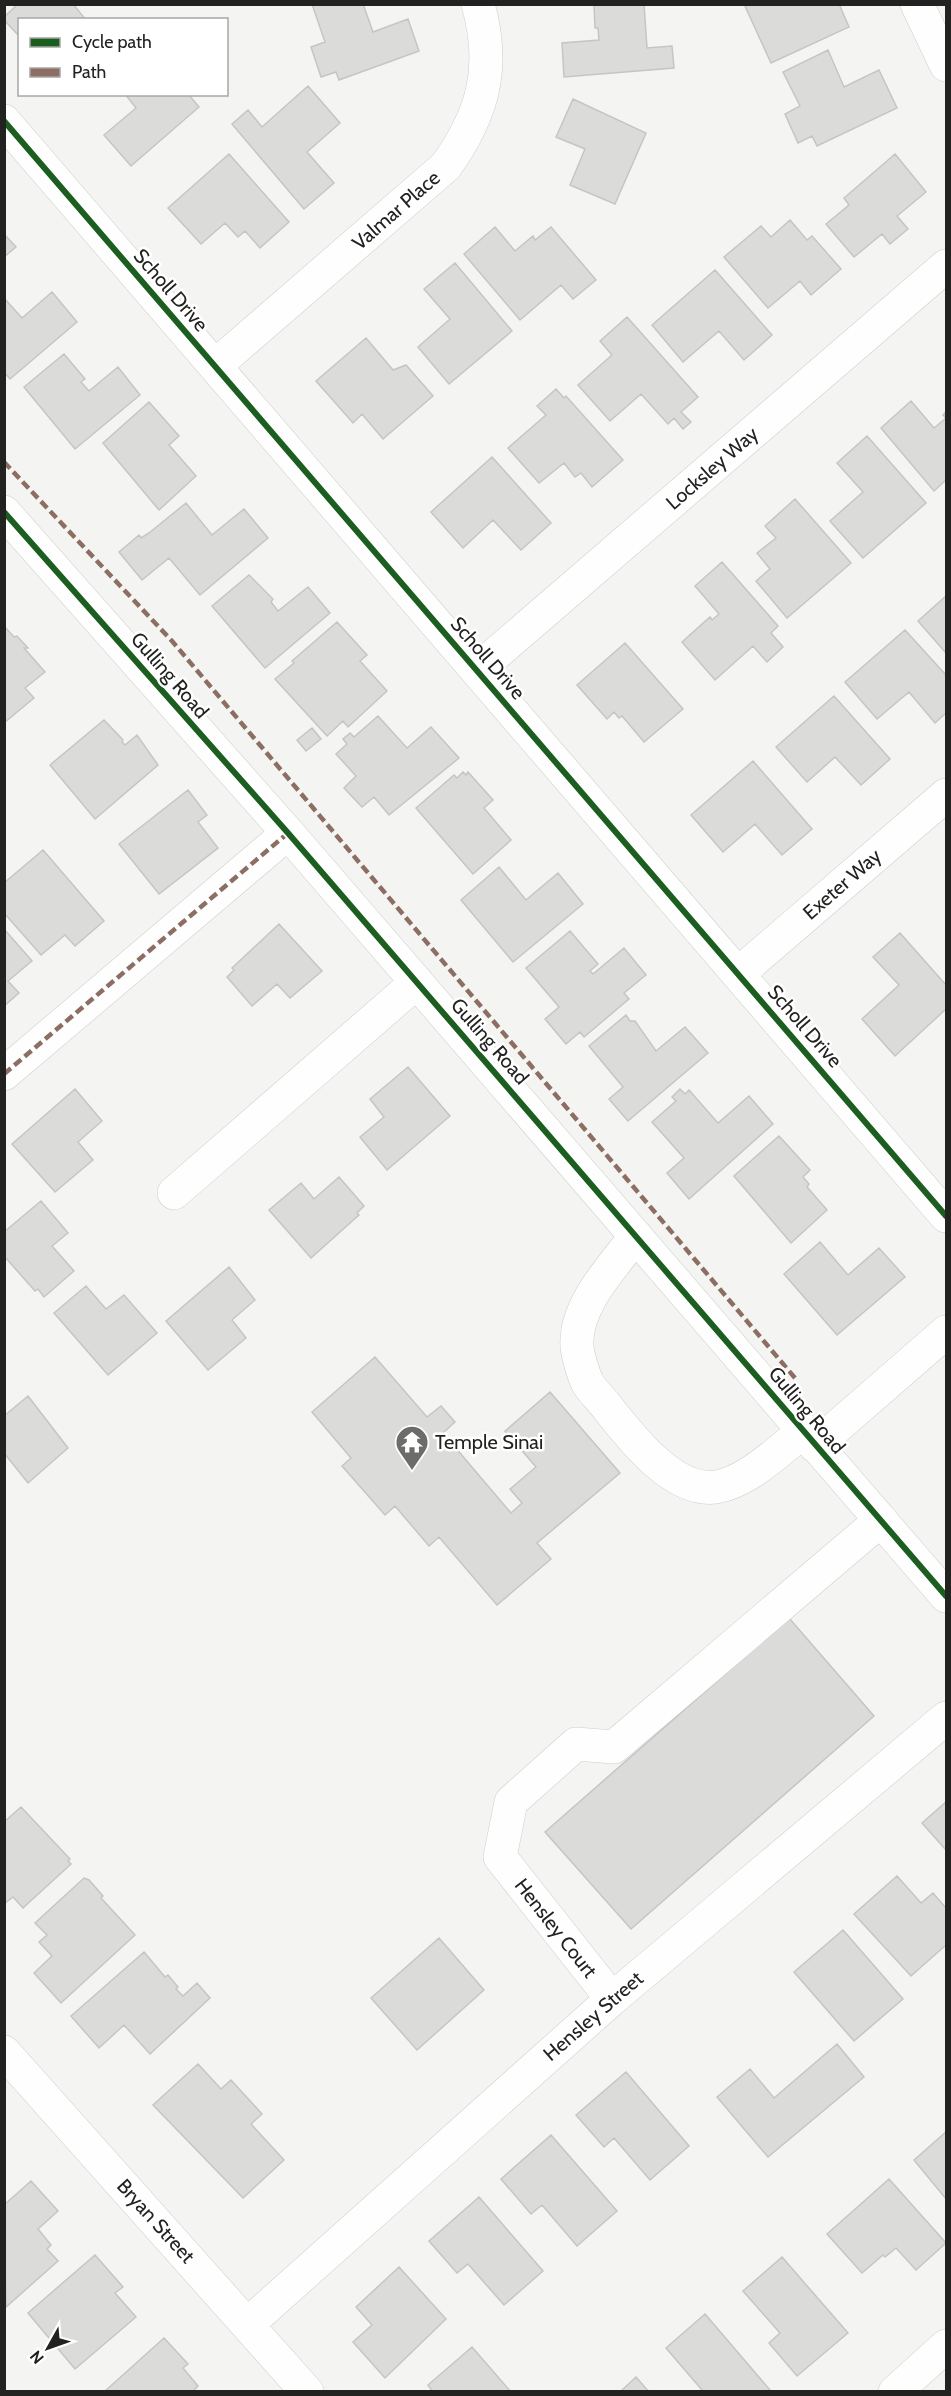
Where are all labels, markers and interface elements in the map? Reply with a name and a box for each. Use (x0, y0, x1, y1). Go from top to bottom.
legend (18, 18, 228, 96)
text: Cycle path (72, 31, 152, 53)
text: Path (72, 61, 106, 83)
street label: Valmar Place (347, 165, 445, 255)
street label: Scholl Drive (129, 244, 213, 336)
street label: Locksley Way (661, 422, 763, 514)
street label: Scholl Drive (446, 612, 530, 704)
street label: Gulling Road (126, 627, 214, 723)
street label: Exeter Way (798, 844, 886, 924)
street label: Scholl Drive (763, 980, 847, 1072)
street label: Gulling Road (446, 993, 534, 1089)
street label: Gulling Road (764, 1362, 850, 1458)
temple icon: Temple Sinai (394, 1424, 430, 1471)
place label: Temple Sinai (435, 1430, 543, 1454)
street label: Hensley Court (510, 1874, 602, 1983)
street label: Hensley Street (538, 1966, 648, 2066)
street label: Bryan Street (112, 2174, 200, 2268)
north arrow (18, 2318, 78, 2378)
text: N (26, 2347, 48, 2368)

